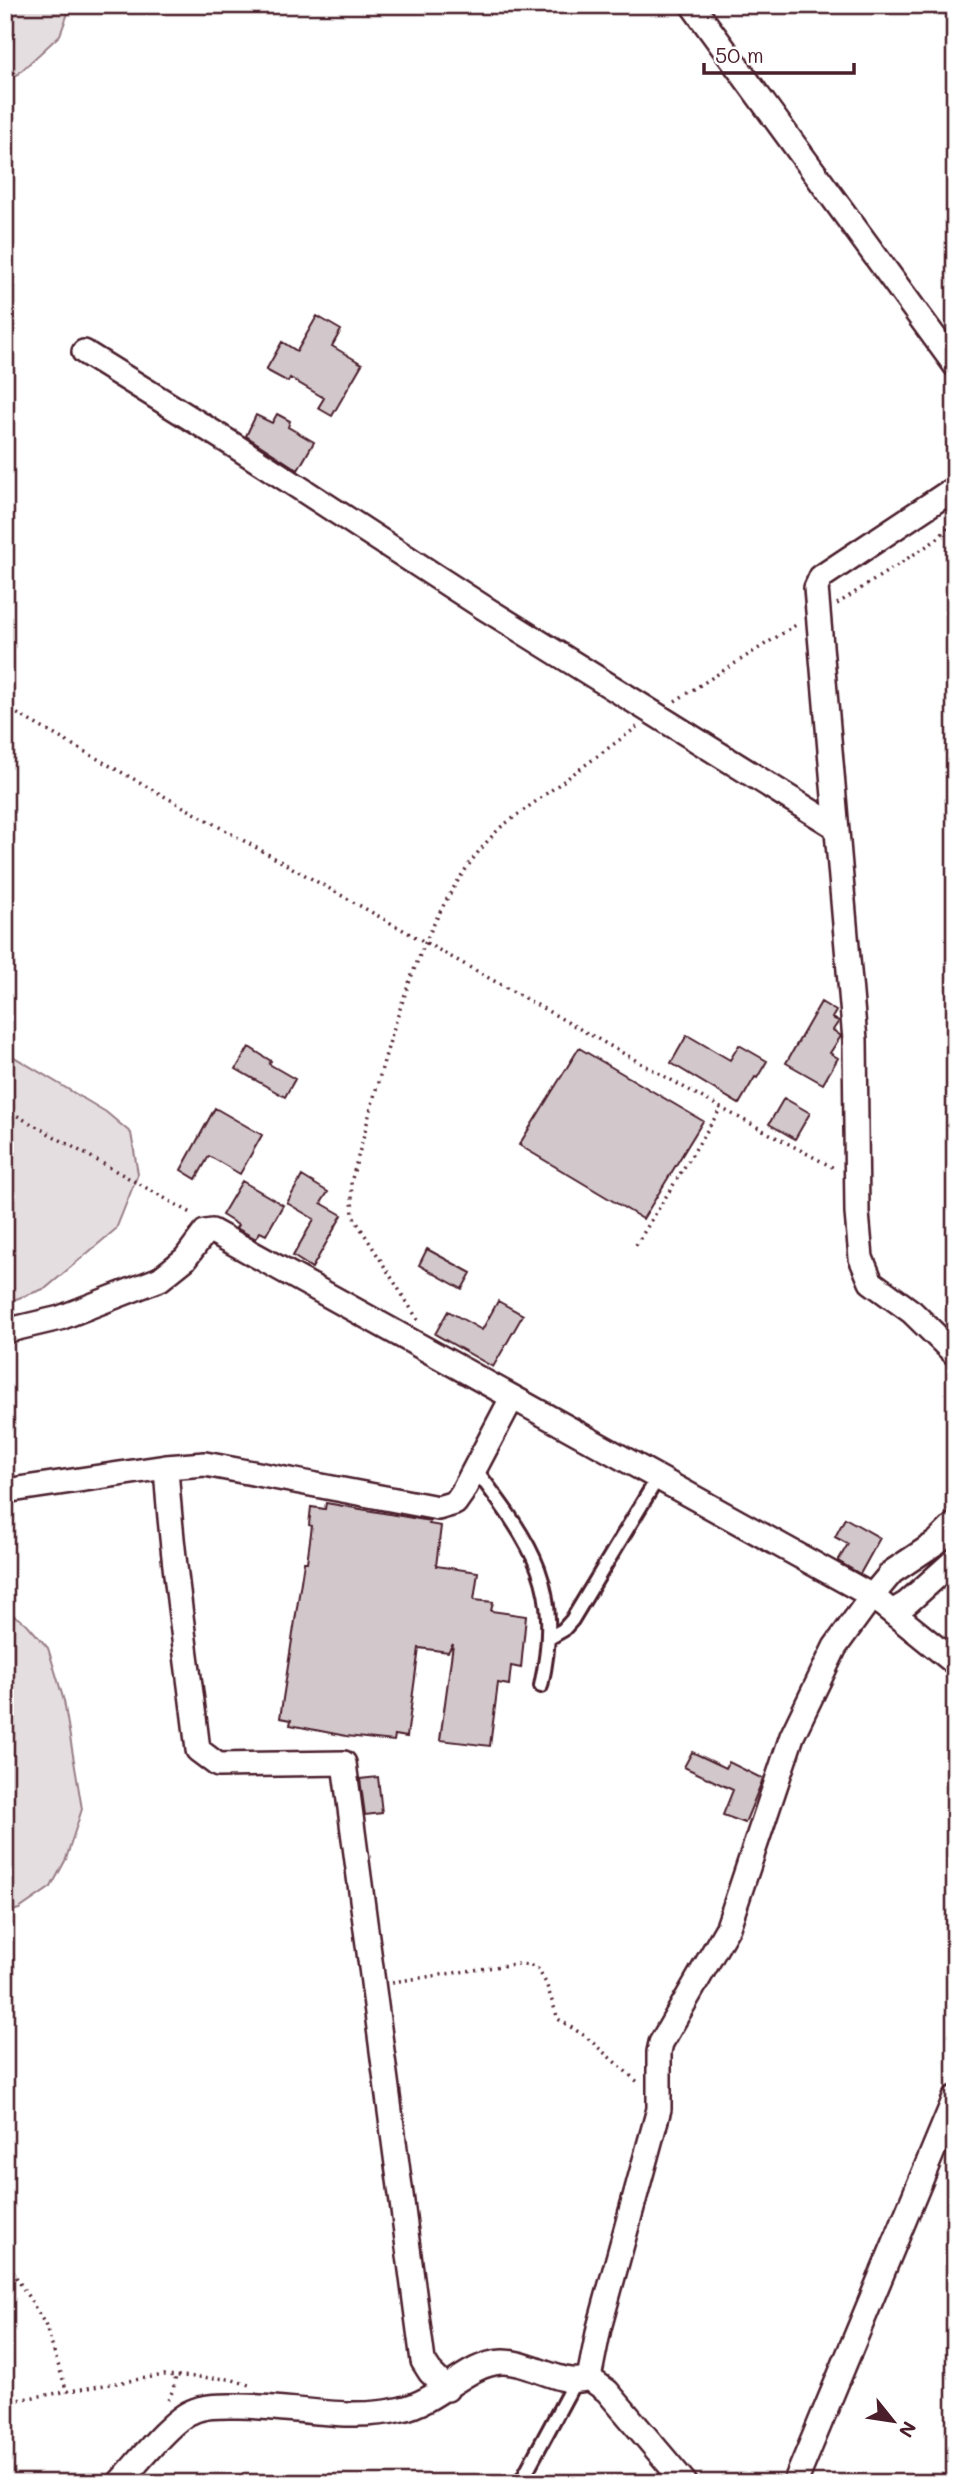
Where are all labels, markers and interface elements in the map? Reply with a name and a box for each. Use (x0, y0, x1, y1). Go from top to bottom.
scale bar (704, 32, 855, 76)
text: 50 m (715, 41, 764, 68)
north arrow (858, 2386, 928, 2456)
text: N (894, 2417, 923, 2442)

